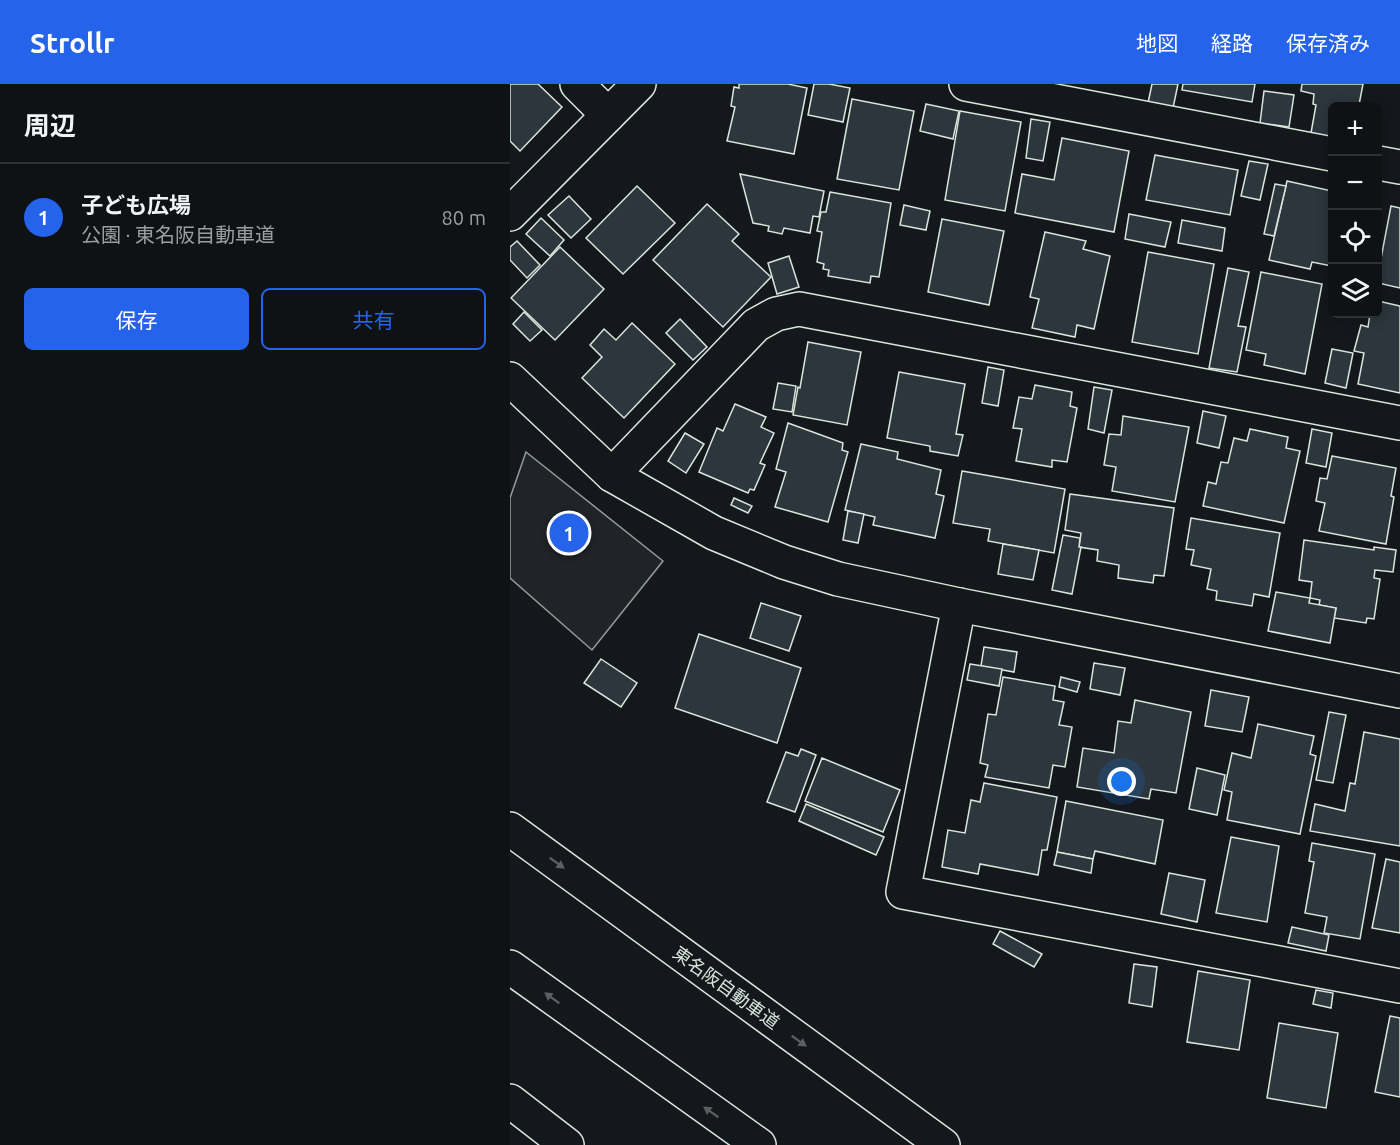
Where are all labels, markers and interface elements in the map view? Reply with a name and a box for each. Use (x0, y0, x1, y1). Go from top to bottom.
text: Strollr (30, 27, 115, 58)
text: 地図 (1136, 31, 1178, 55)
text: 経路 (1211, 31, 1253, 55)
text: 保存済み (1286, 31, 1370, 55)
map controls (1328, 102, 1382, 318)
button: + (1328, 102, 1382, 156)
text: 周辺 (24, 111, 76, 140)
button: − (1328, 156, 1382, 210)
text: 子ども広場 (81, 192, 191, 217)
text: 1 (38, 206, 49, 229)
text: 80 m (442, 206, 486, 229)
button: locate (1328, 210, 1382, 264)
text: 公園 · 東名阪自動車道 (81, 223, 275, 246)
button: layers (1328, 264, 1382, 318)
button: 保存 (24, 288, 249, 350)
button: 共有 (261, 288, 486, 350)
pin: 1 (550, 510, 588, 556)
your location (1107, 767, 1136, 796)
one-way arrow (550, 857, 565, 869)
street label: 東名阪自動車道 (670, 942, 783, 1032)
one-way arrow (545, 992, 561, 1004)
one-way arrow (790, 1035, 806, 1047)
one-way arrow (703, 1106, 719, 1118)

